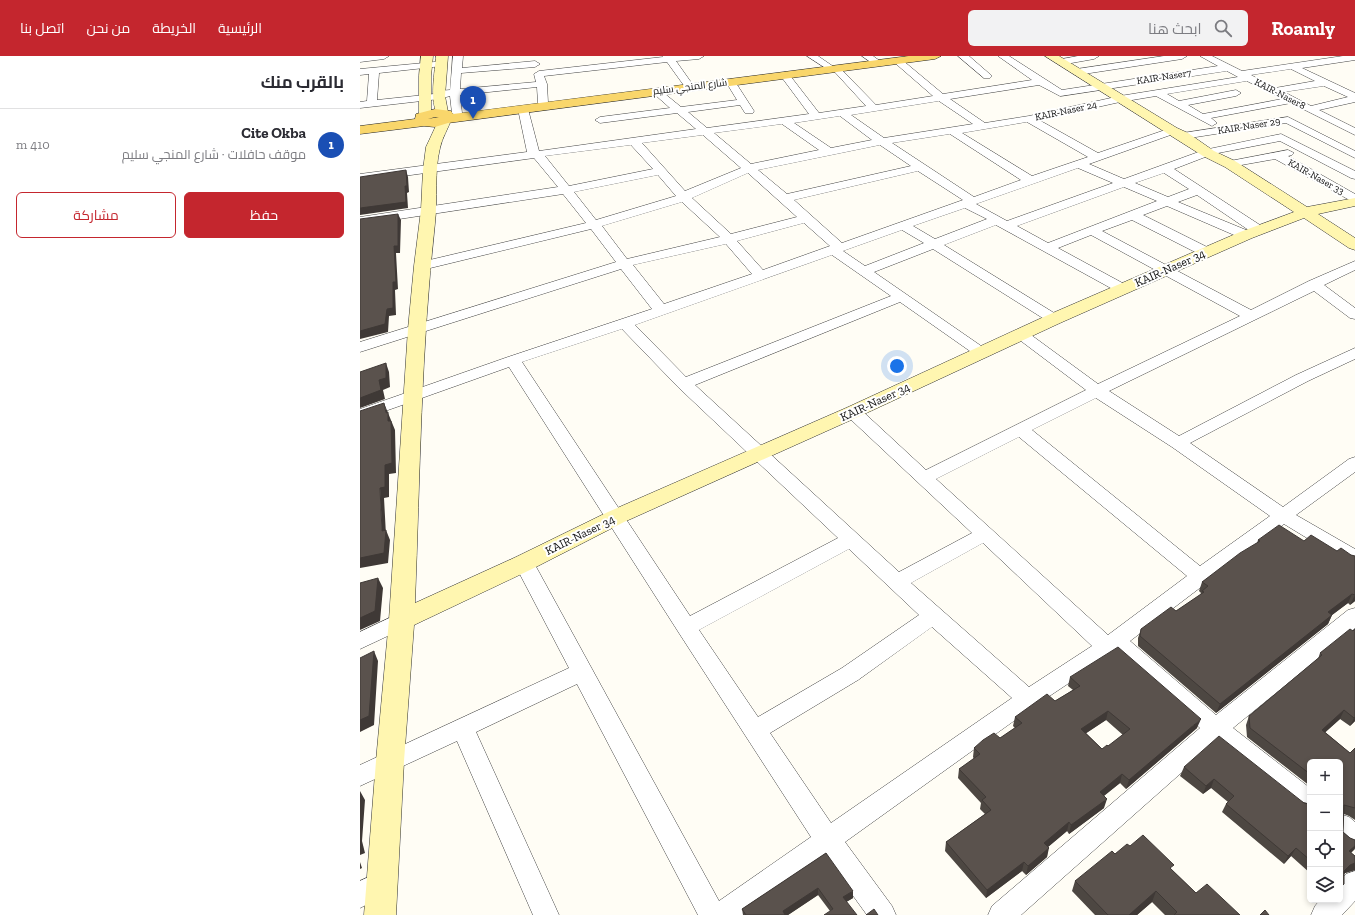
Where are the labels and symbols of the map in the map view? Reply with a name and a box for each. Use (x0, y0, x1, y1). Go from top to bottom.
street label: KAIR-Naser7 (1136, 67, 1193, 87)
street label: شارع المنجي سليم (652, 76, 728, 99)
street label: KAIR-Naser8 (1252, 76, 1308, 112)
pin: 1 (460, 86, 486, 119)
street label: KAIR-Naser 24 (1034, 98, 1099, 123)
street label: KAIR-Naser 29 (1217, 115, 1281, 137)
street label: KAIR-Naser 33 (1286, 157, 1346, 197)
street label: KAIR-Naser 34 (1133, 246, 1208, 290)
your location (887, 356, 907, 376)
street label: KAIR-Naser 34 (838, 379, 913, 424)
street label: KAIR-Naser 34 (543, 512, 618, 558)

